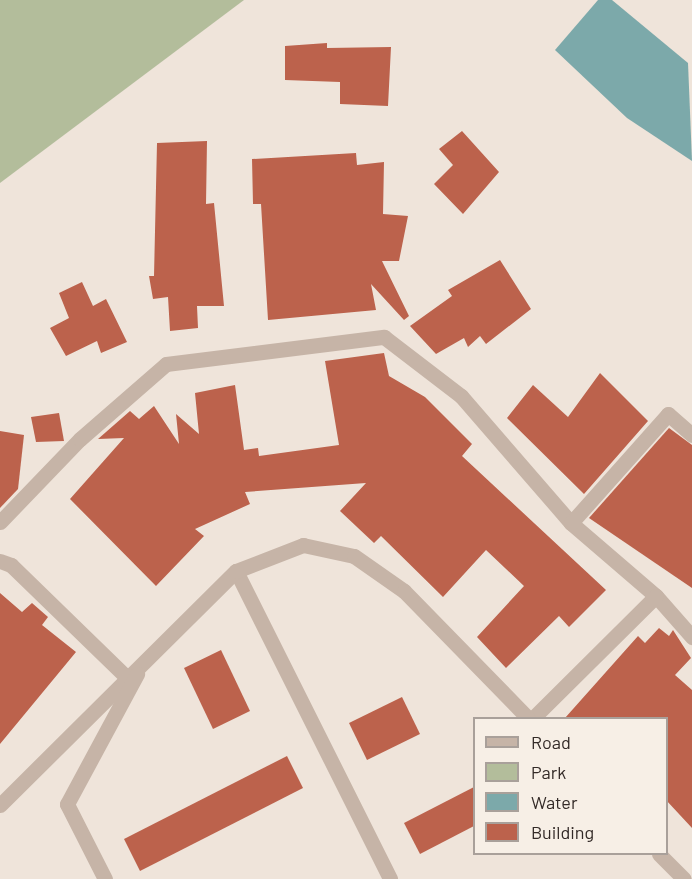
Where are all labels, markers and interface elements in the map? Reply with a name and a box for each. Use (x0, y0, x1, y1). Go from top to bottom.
legend (473, 717, 668, 855)
text: Road (531, 731, 571, 753)
text: Park (531, 761, 566, 783)
text: Water (531, 791, 578, 813)
text: Building (531, 821, 594, 843)

